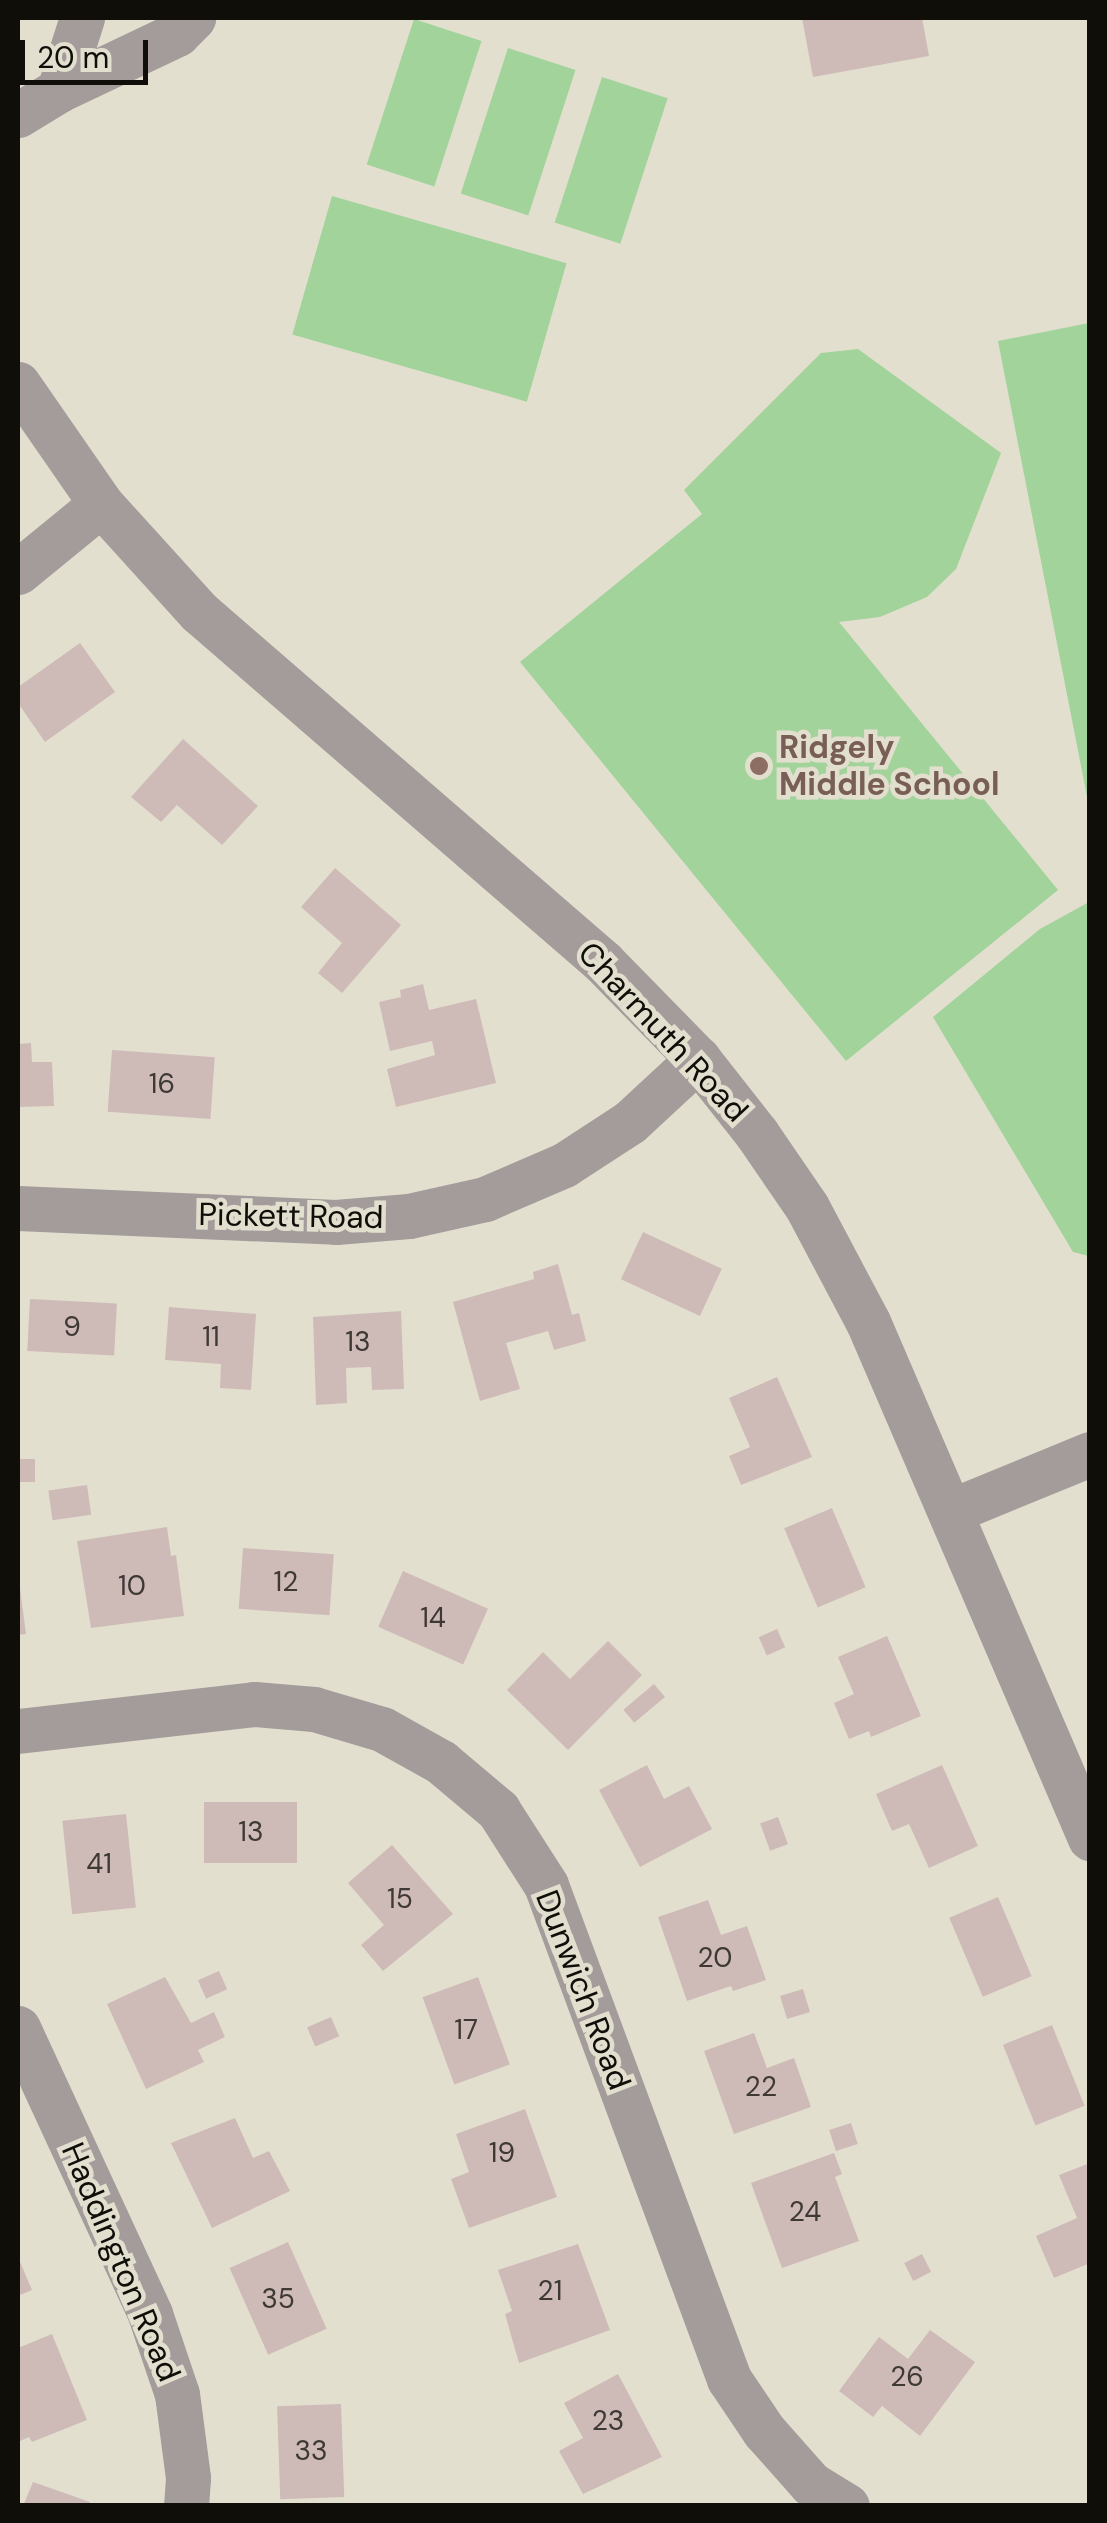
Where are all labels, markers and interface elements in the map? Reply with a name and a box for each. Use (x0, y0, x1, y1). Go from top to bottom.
scale bar (25, 20, 152, 82)
text: 20 m (37, 38, 109, 77)
place label: Ridgely Middle School (779, 729, 999, 804)
marker: Ridgely Middle School (748, 755, 770, 777)
street label: Charmuth Road (570, 934, 756, 1130)
house number: 16 (149, 1067, 175, 1101)
street label: Pickett Road (198, 1195, 384, 1237)
house number: 9 (63, 1310, 81, 1344)
house number: 11 (202, 1320, 220, 1354)
house number: 13 (345, 1325, 371, 1359)
house number: 12 (274, 1565, 298, 1599)
house number: 10 (118, 1569, 146, 1603)
house number: 14 (420, 1601, 446, 1635)
house number: 13 (238, 1815, 264, 1849)
house number: 41 (86, 1847, 112, 1881)
house number: 15 (387, 1882, 413, 1916)
street label: Dunwich Road (527, 1885, 639, 2095)
house number: 20 (698, 1941, 732, 1975)
house number: 17 (454, 2013, 478, 2047)
house number: 22 (745, 2070, 777, 2104)
house number: 19 (489, 2136, 515, 2170)
street label: Haddington Road (53, 2137, 189, 2387)
house number: 24 (789, 2195, 821, 2229)
house number: 21 (538, 2274, 562, 2308)
house number: 35 (261, 2282, 295, 2316)
house number: 26 (890, 2360, 924, 2394)
house number: 23 (592, 2404, 624, 2438)
house number: 33 (294, 2434, 328, 2468)

